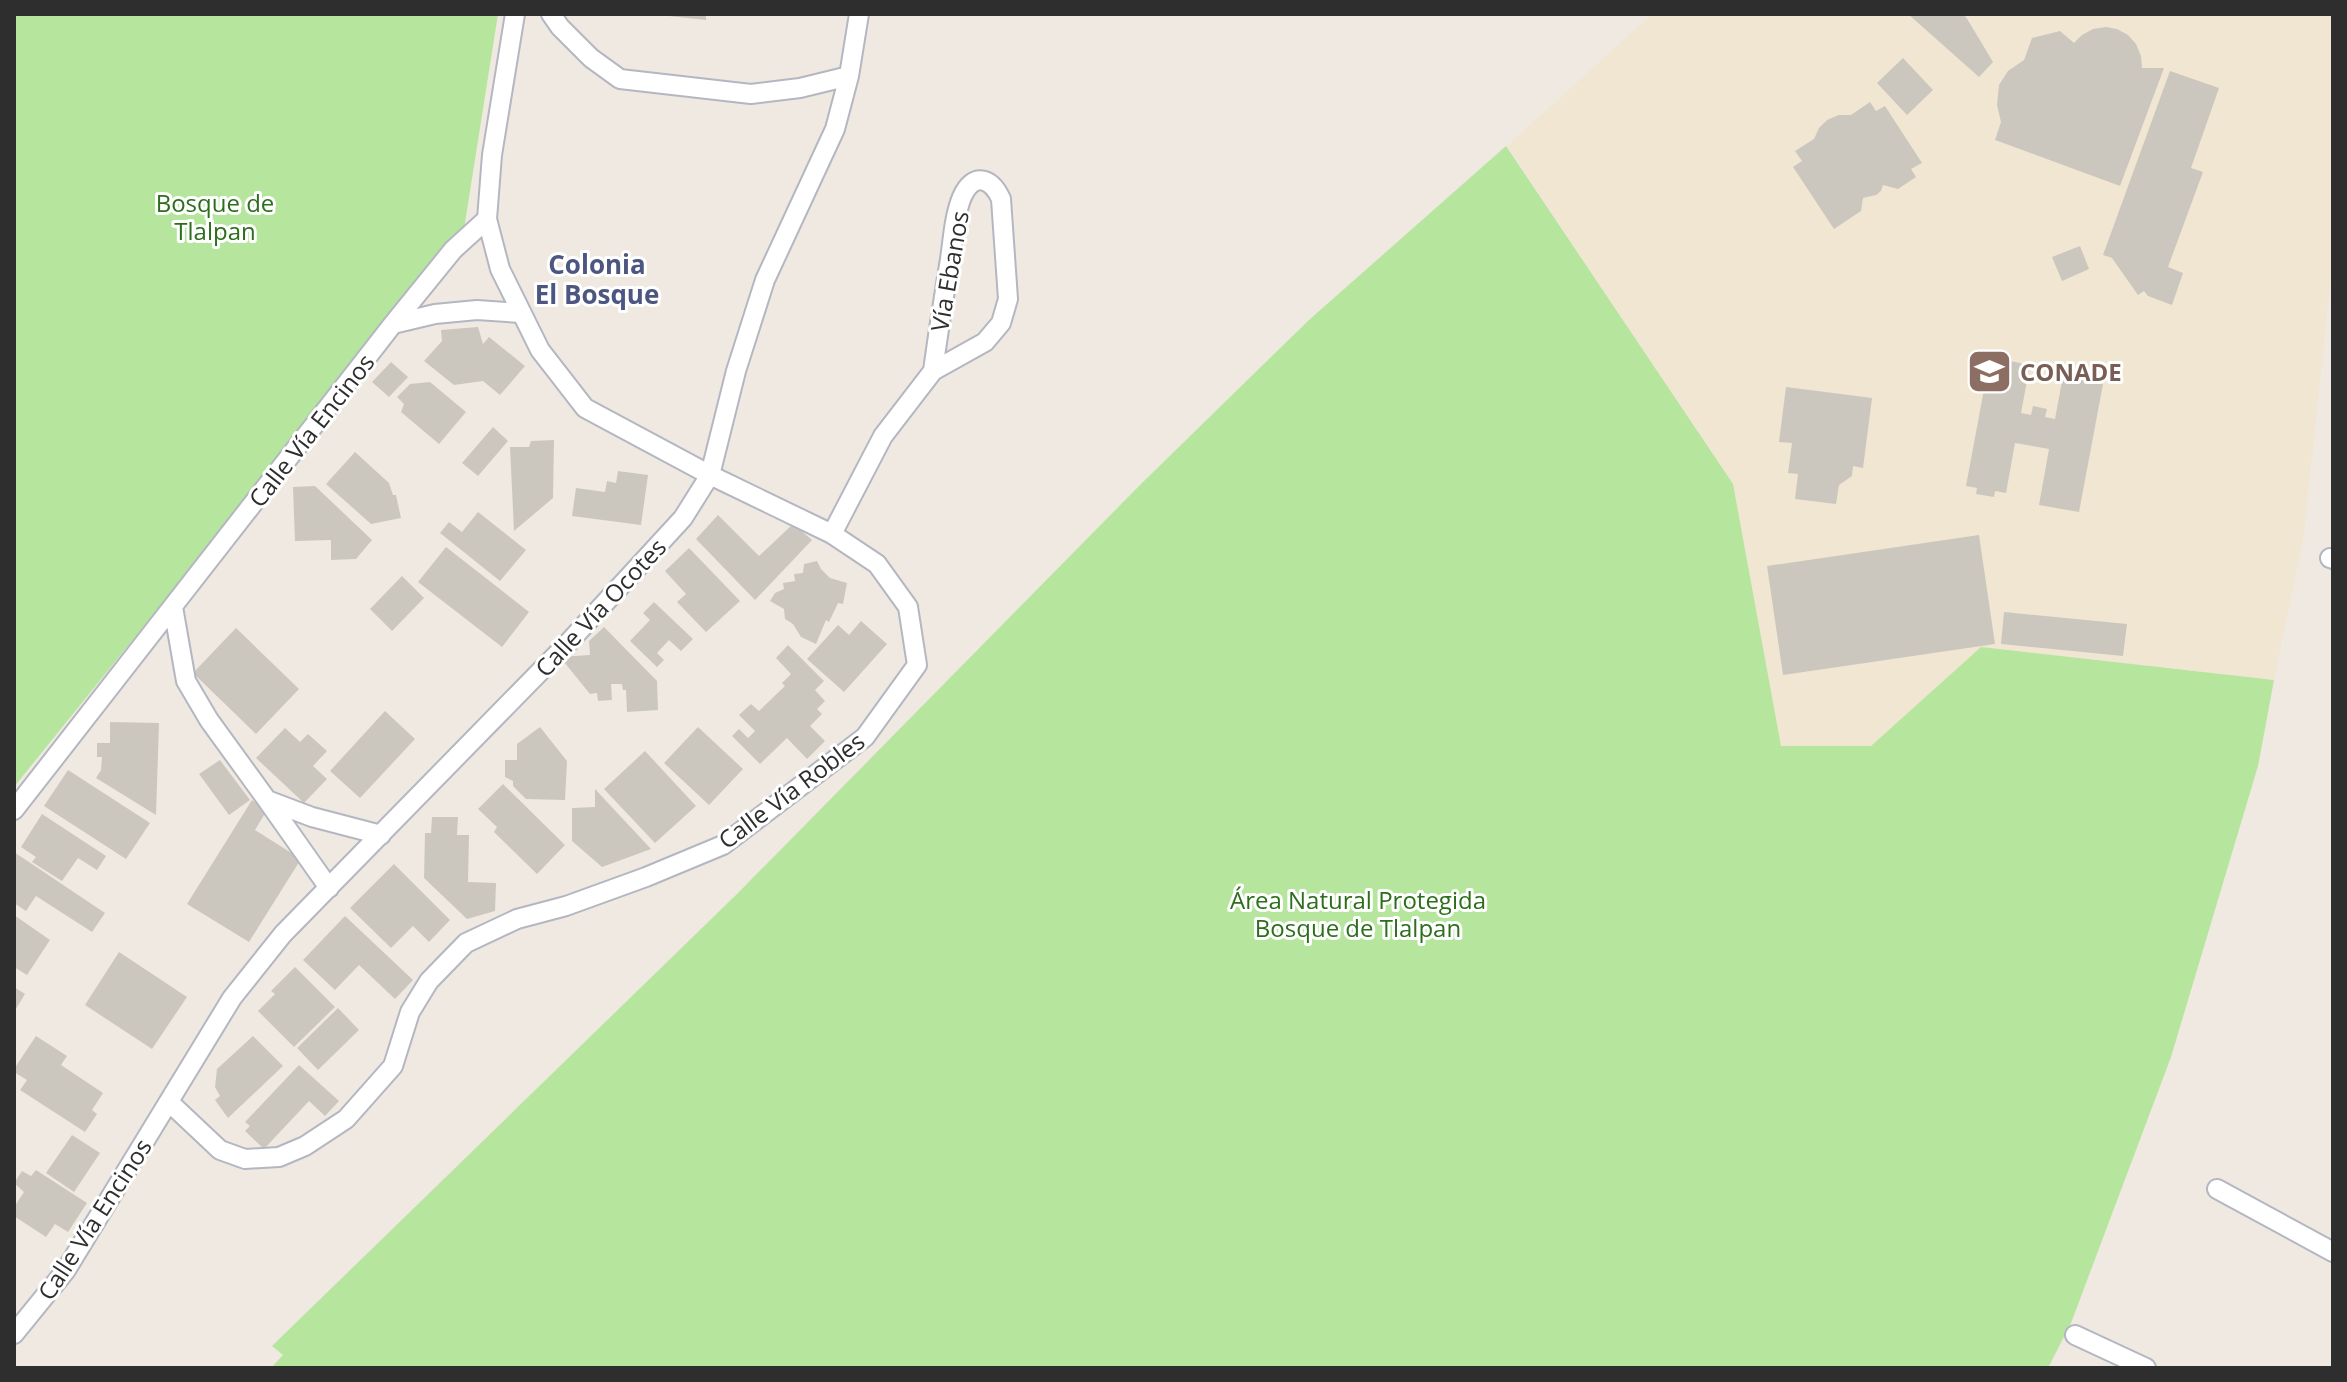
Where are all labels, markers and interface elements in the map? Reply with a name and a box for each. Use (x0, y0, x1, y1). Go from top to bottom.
park label: Bosque de Tlalpan (156, 186, 274, 247)
street label: Vía Ebanos (922, 208, 976, 334)
district label: Colonia El Bosque (535, 246, 659, 312)
street label: Calle Vía Encinos (241, 346, 381, 514)
school or university icon: CONADE (1965, 347, 2013, 395)
place label: CONADE (2020, 355, 2122, 388)
street label: Calle Vía Ocotes (527, 531, 673, 683)
street label: Calle Vía Robles (711, 724, 871, 856)
park label: Área Natural Protegida Bosque de Tlalpan (1230, 883, 1486, 944)
street label: Calle Vía Encinos (29, 1132, 159, 1306)

